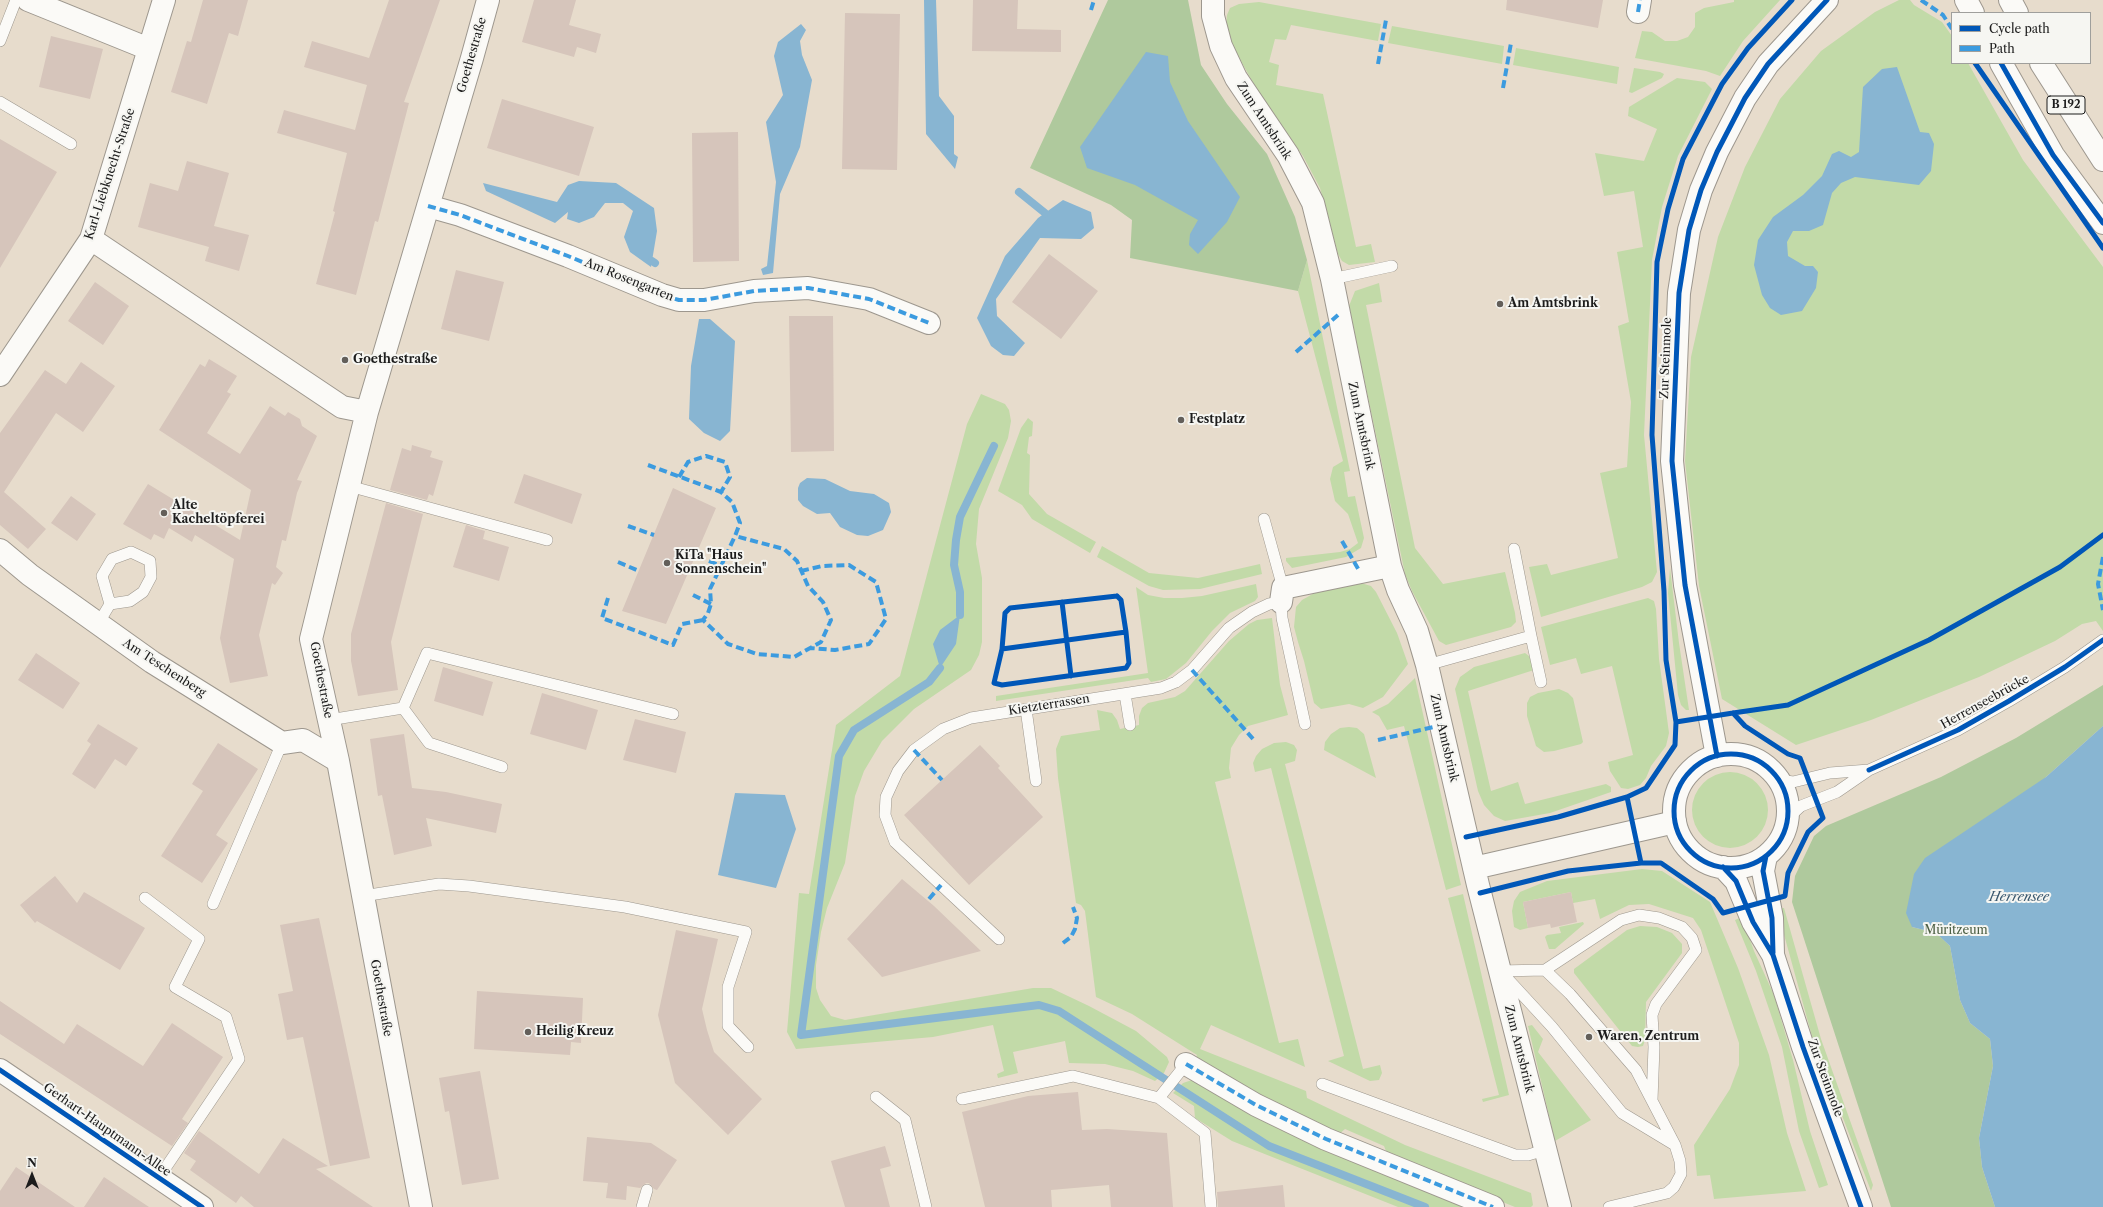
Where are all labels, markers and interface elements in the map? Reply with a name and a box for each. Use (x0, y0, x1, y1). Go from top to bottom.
legend (1951, 12, 2091, 64)
street label: Goethestraße (454, 16, 490, 94)
text: Cycle path (1989, 21, 2050, 36)
text: Path (1989, 41, 2015, 56)
street label: Zum Amtsbrink (1234, 79, 1294, 163)
road number: B 192 (2047, 96, 2085, 114)
street label: Karl-Liebknecht-Straße (82, 106, 138, 242)
street label: Am Rosengarten (582, 256, 676, 304)
place label: Am Amtsbrink (1508, 297, 1598, 311)
marker: Am Amtsbrink (1495, 299, 1505, 309)
street label: Zur Steinmole (1657, 317, 1675, 399)
place label: Goethestraße (353, 353, 437, 367)
marker: Goethestraße (340, 355, 350, 365)
street label: Zum Amtsbrink (1345, 381, 1377, 471)
place label: Festplatz (1189, 413, 1245, 427)
marker: Festplatz (1176, 415, 1186, 425)
place label: Alte Kacheltöpferei (172, 499, 264, 527)
marker: Alte Kacheltöpferei (159, 508, 169, 518)
place label: KiTa "Haus Sonnenschein" (675, 549, 766, 577)
marker: KiTa "Haus Sonnenschein" (662, 558, 672, 568)
street label: Am Teschenberg (120, 636, 208, 700)
street label: Goethestraße (306, 640, 336, 720)
street label: Herrenseebrücke (1938, 672, 2032, 732)
street label: Kietzterrassen (1007, 691, 1091, 719)
street label: Zum Amtsbrink (1427, 693, 1461, 783)
water label: Herrensee (1989, 889, 2049, 905)
park label: Müritzeum (1924, 924, 1988, 938)
street label: Goethestraße (367, 958, 395, 1038)
street label: Zum Amtsbrink (1501, 1004, 1537, 1094)
place label: Heilig Kreuz (536, 1025, 614, 1039)
marker: Heilig Kreuz (523, 1027, 533, 1037)
place label: Waren, Zentrum (1597, 1030, 1699, 1044)
marker: Waren, Zentrum (1584, 1032, 1594, 1042)
street label: Zur Steinmole (1804, 1037, 1846, 1119)
street label: Gerhart-Hauptmann-Allee (40, 1080, 174, 1180)
north arrow (12, 1155, 52, 1195)
text: N (27, 1156, 37, 1170)

